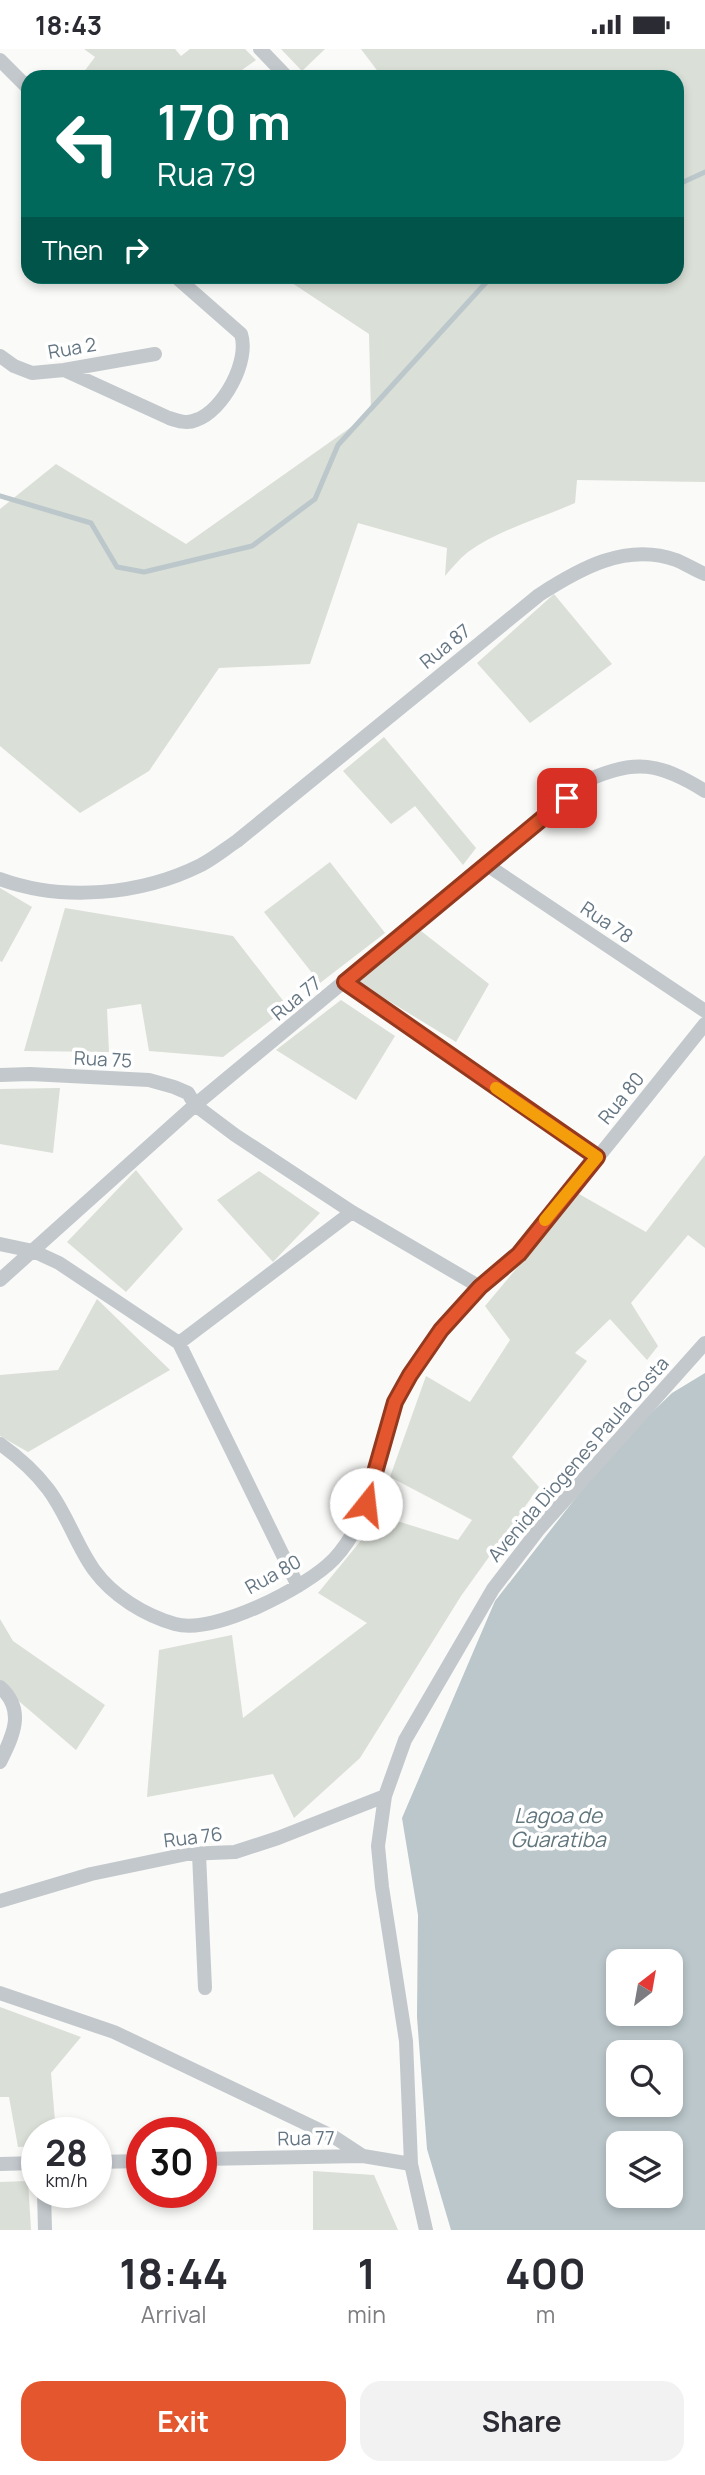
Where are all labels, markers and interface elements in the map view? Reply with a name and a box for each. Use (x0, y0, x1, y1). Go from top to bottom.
text: 18:43 (35, 7, 102, 43)
text: 170 m (157, 88, 291, 155)
icon: left (42, 98, 133, 189)
text: Rua 79 (157, 152, 256, 196)
icon: right (117, 231, 155, 269)
text: Then (42, 232, 103, 268)
street label: Rua 2 (46, 331, 98, 365)
street label: Rua 87 (414, 618, 476, 674)
pin (537, 768, 597, 828)
icon: arrive (548, 779, 586, 817)
street label: Rua 78 (576, 895, 638, 949)
street label: Rua 77 (266, 970, 326, 1026)
street label: Rua 75 (73, 1044, 133, 1074)
street label: Rua 80 (592, 1066, 650, 1130)
street label: Avenida Diogenes Paula Costa (482, 1351, 674, 1567)
position arrow (329, 1467, 403, 1541)
street label: Rua 80 (240, 1548, 306, 1600)
water label: Lagoa de Guaratiba (510, 1801, 607, 1853)
street label: Rua 76 (162, 1821, 224, 1853)
north arrow (606, 1949, 682, 2027)
map controls (606, 1949, 683, 2208)
button: search (606, 2040, 683, 2117)
speed limit sign: 30 (126, 2117, 217, 2208)
street label: Rua 77 (277, 2125, 335, 2151)
text: 28 (45, 2129, 88, 2177)
button: layers (606, 2131, 683, 2208)
text: km/h (46, 2168, 87, 2192)
text: 18:44 (119, 2244, 228, 2302)
text: 1 (357, 2244, 376, 2302)
text: 400 (505, 2244, 586, 2302)
text: Arrival (141, 2298, 207, 2330)
text: min (347, 2298, 386, 2330)
text: m (536, 2298, 555, 2330)
button: Exit (21, 2381, 346, 2461)
button: Share (360, 2381, 684, 2461)

